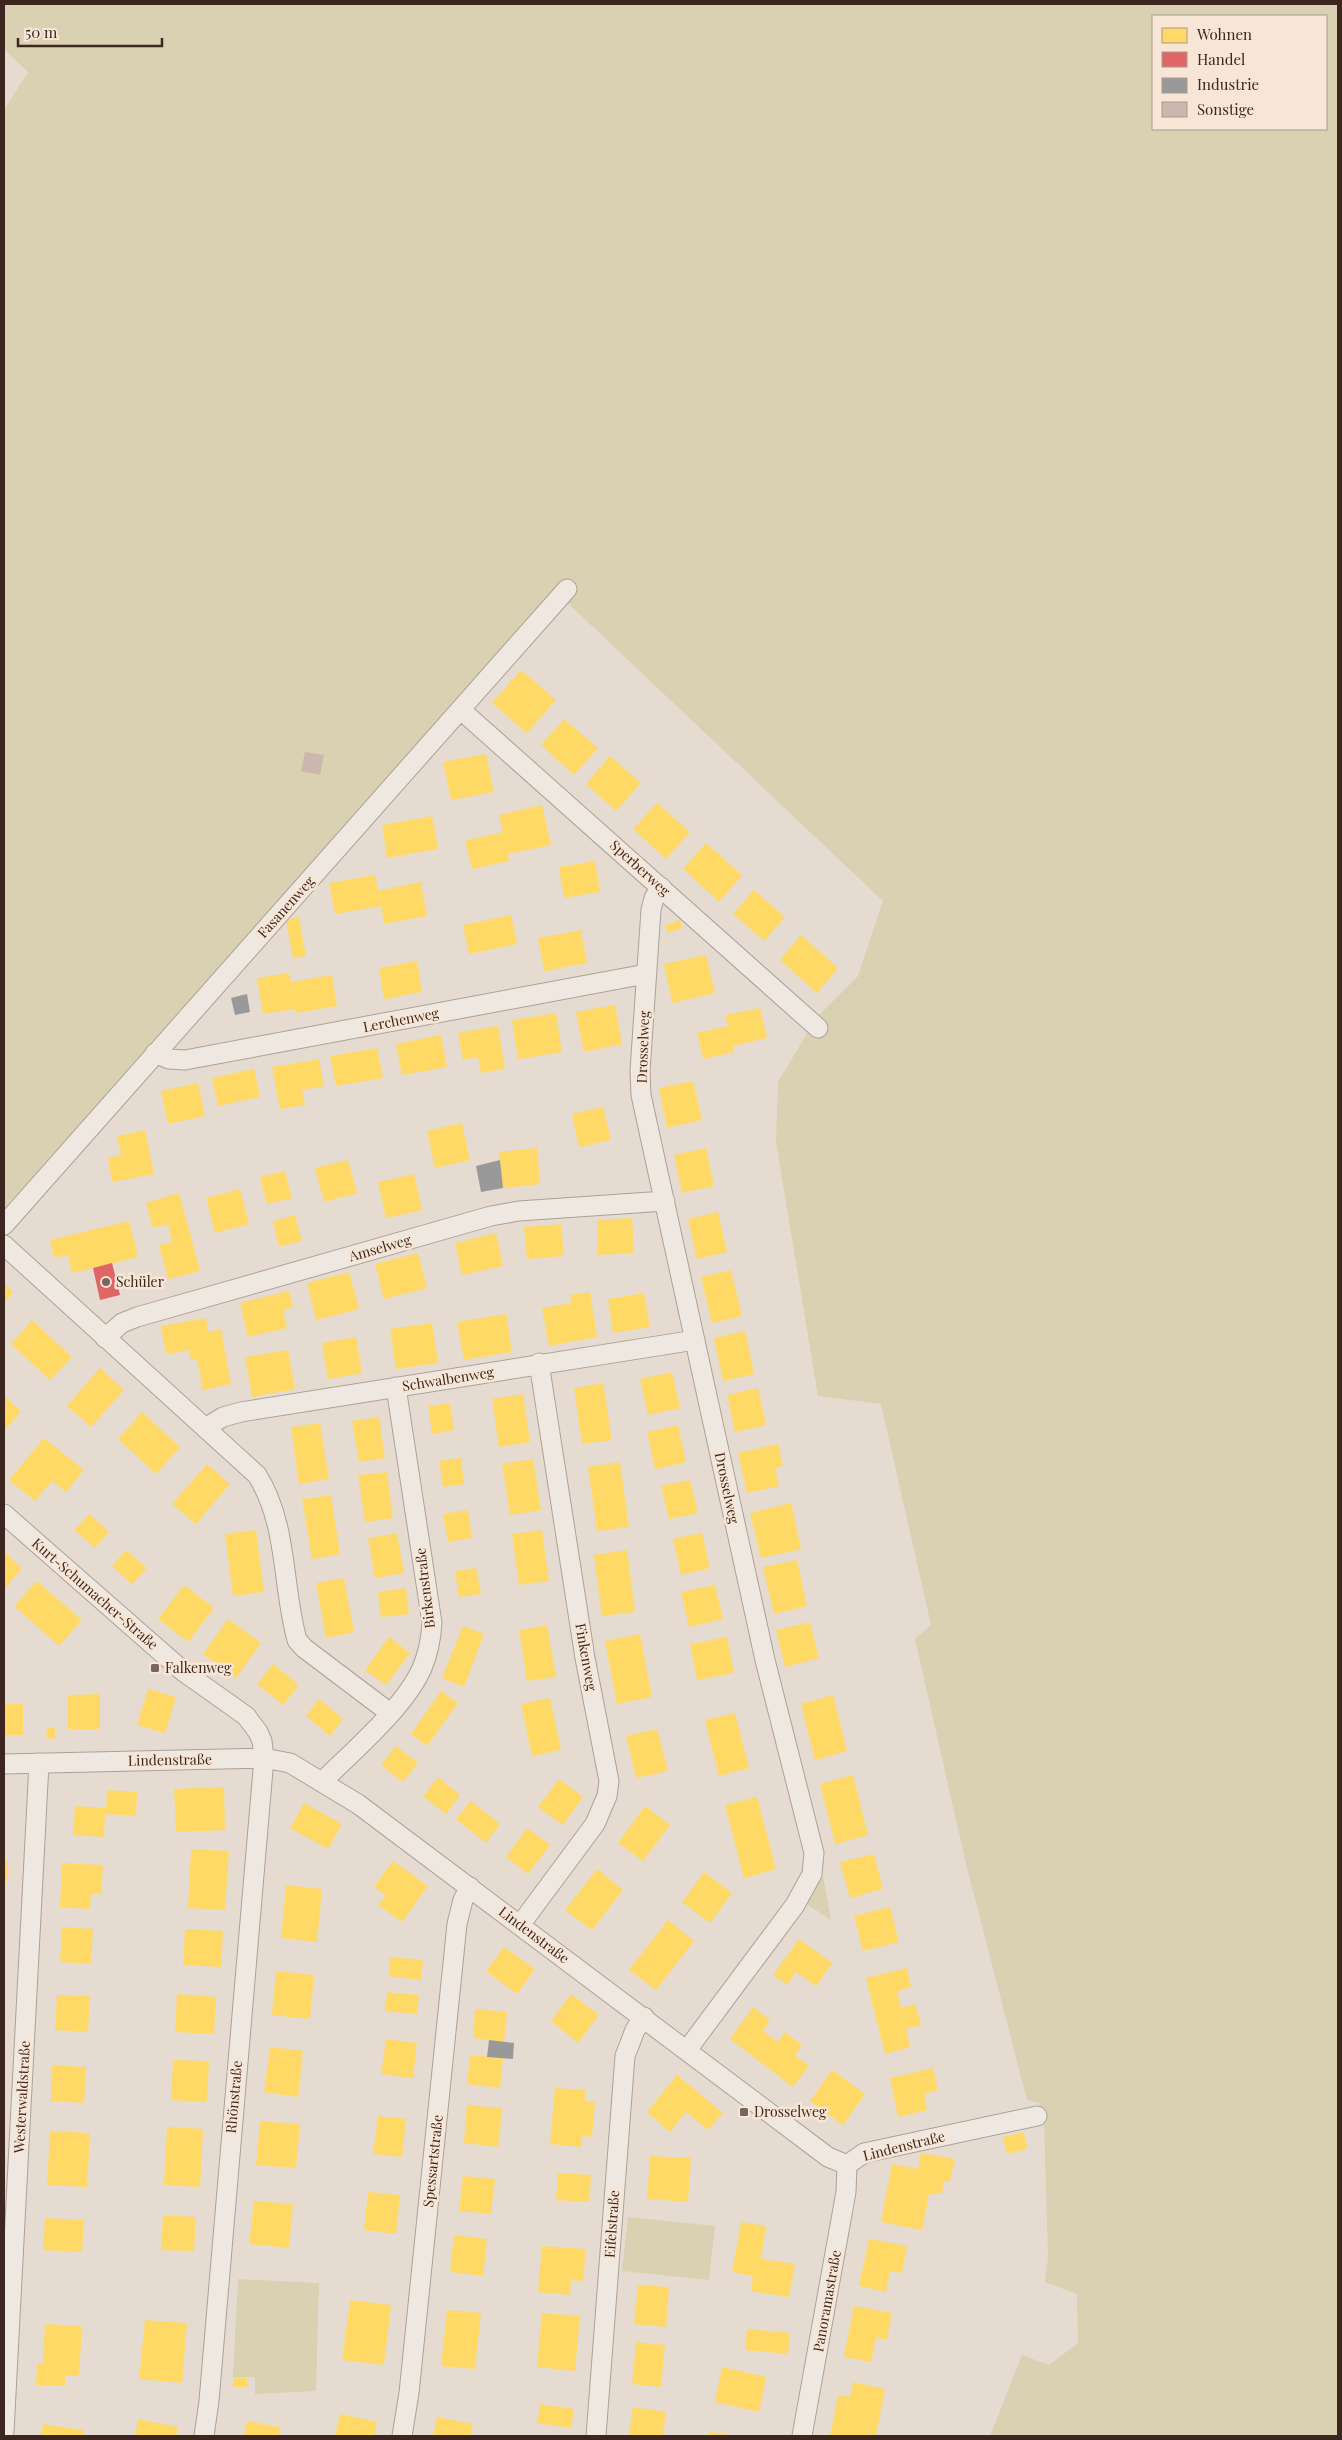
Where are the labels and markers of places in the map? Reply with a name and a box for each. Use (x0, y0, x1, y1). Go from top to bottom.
place label: Schüler (116, 1272, 165, 1291)
marker: Schüler (100, 1276, 112, 1288)
place label: Falkenweg (165, 1658, 232, 1677)
marker: Falkenweg (149, 1662, 161, 1674)
place label: Drosselweg (754, 2102, 827, 2121)
marker: Drosselweg (738, 2106, 750, 2118)

